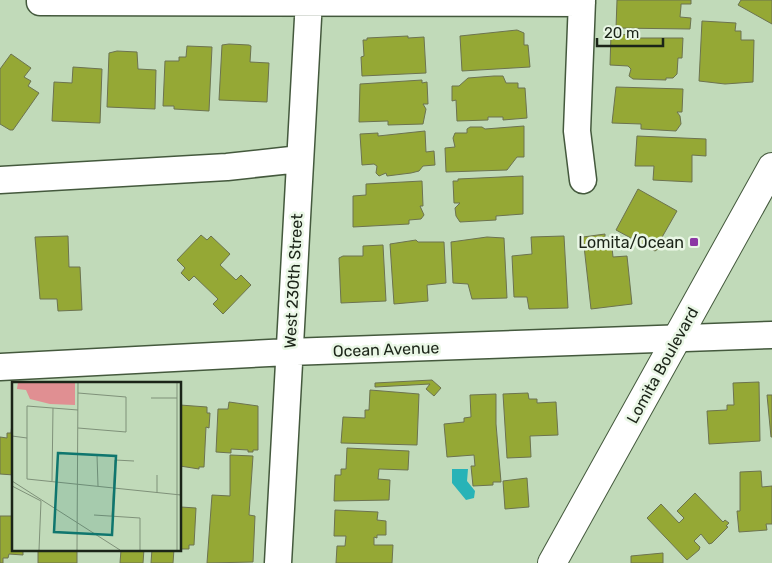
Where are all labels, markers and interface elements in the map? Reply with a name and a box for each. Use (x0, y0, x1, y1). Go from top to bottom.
scale bar (597, 15, 663, 47)
text: 20 m (604, 24, 639, 42)
street label: West 230th Street (280, 213, 307, 349)
place label: Lomita/Ocean (578, 233, 684, 252)
marker: Lomita/Ocean (688, 236, 700, 248)
street label: Lomita Boulevard (623, 304, 702, 427)
street label: Ocean Avenue (332, 338, 440, 361)
inset map (12, 382, 181, 550)

